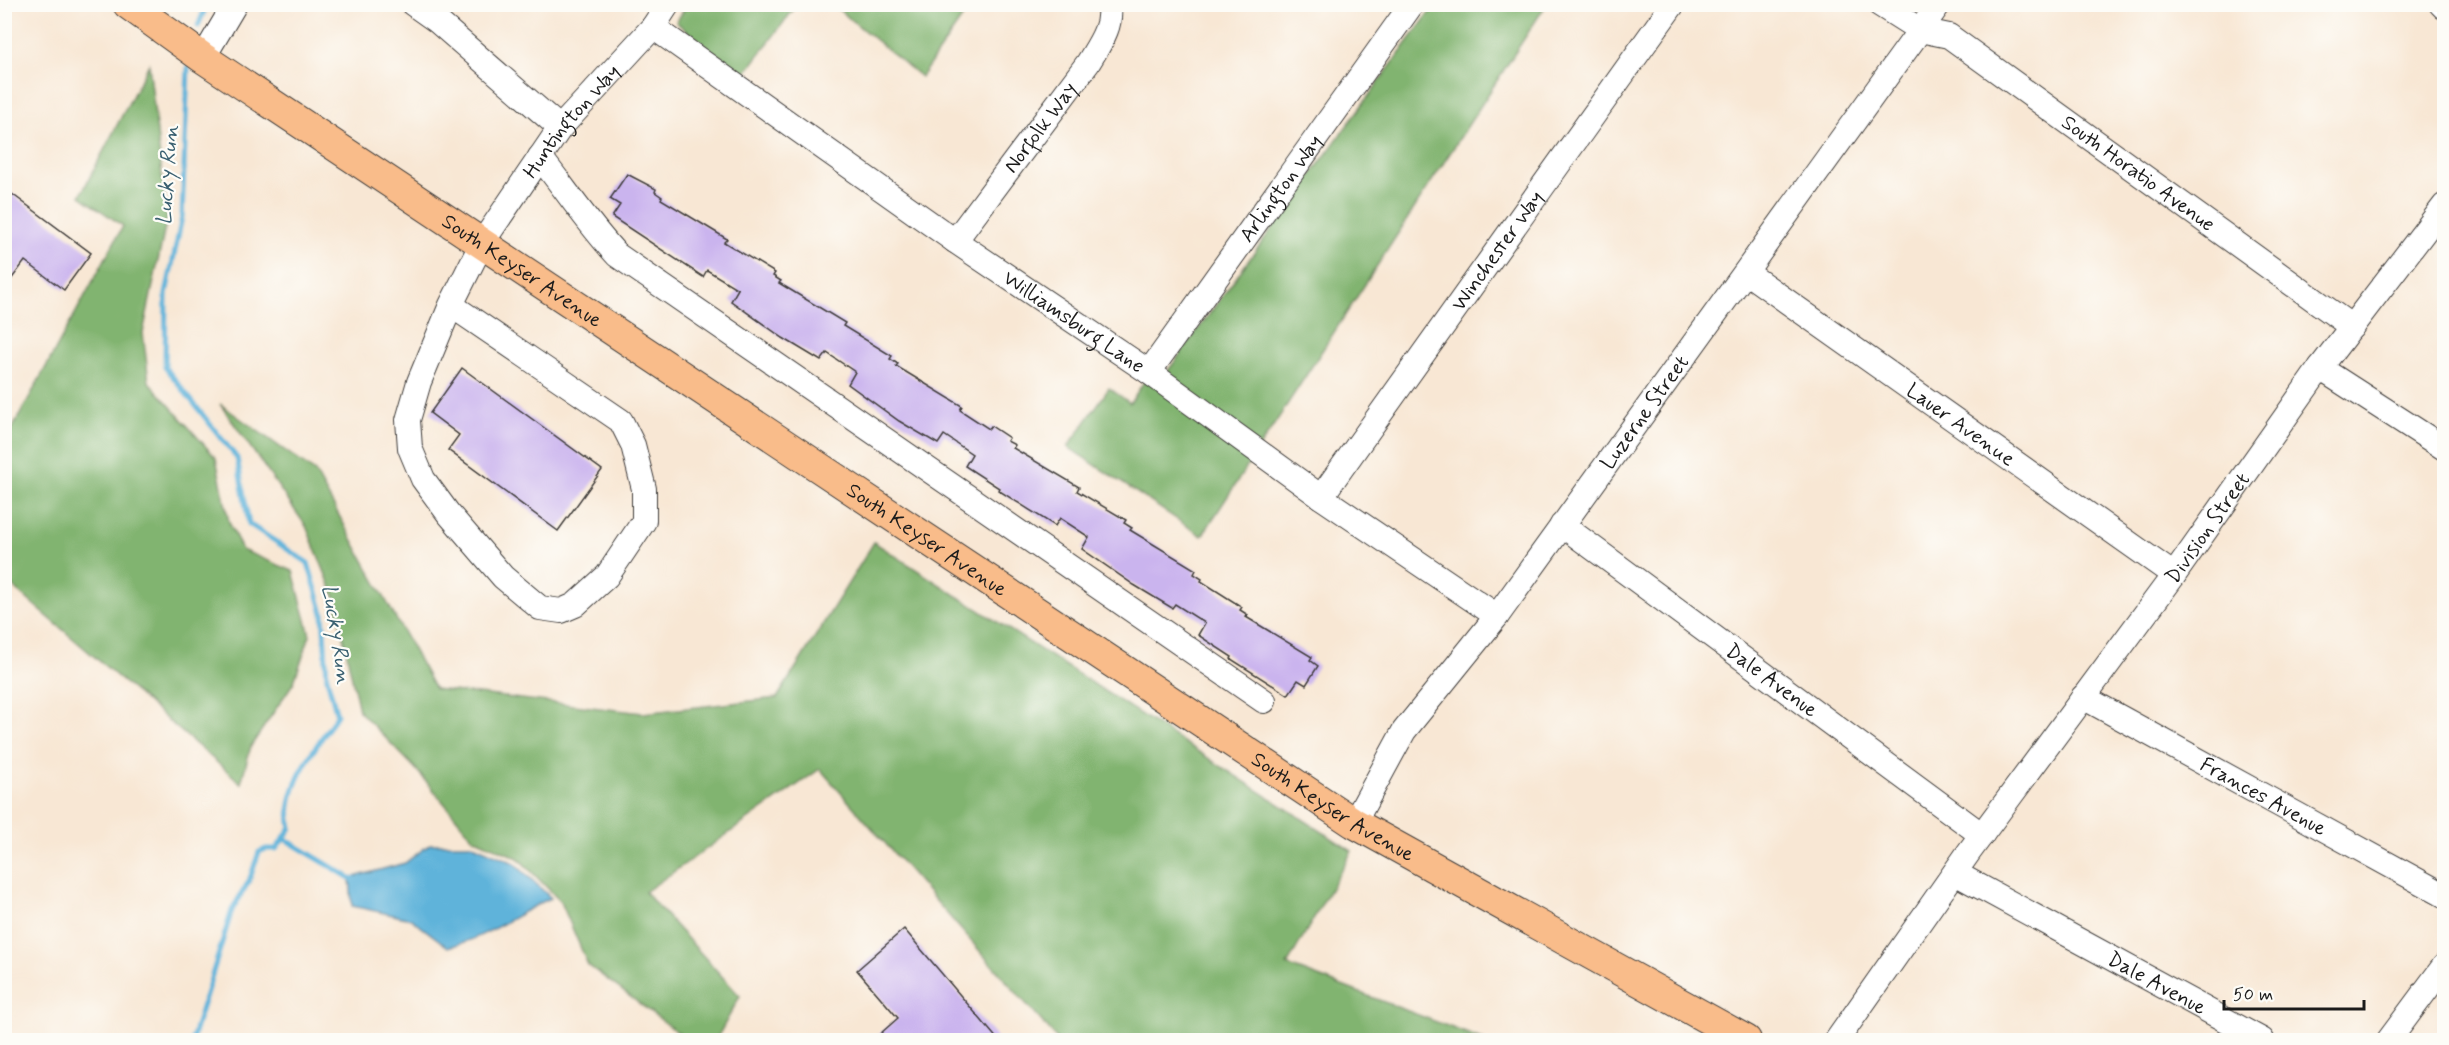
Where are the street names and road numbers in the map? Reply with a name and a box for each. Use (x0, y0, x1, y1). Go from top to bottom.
street label: Huntington Way (517, 59, 627, 184)
street label: Norfolk Way (998, 77, 1084, 179)
street label: South Horatio Avenue (2056, 109, 2220, 239)
street label: Arlington Way (1233, 129, 1329, 248)
street label: Winchester Way (1445, 185, 1550, 317)
street label: South Keyser Avenue (436, 208, 608, 335)
street label: Williamsburg Lane (997, 265, 1150, 380)
street label: Luzerne Street (1594, 350, 1696, 476)
street label: Lauer Avenue (1900, 377, 2020, 473)
street label: Division Street (2159, 467, 2257, 590)
street label: South Keyser Avenue (841, 477, 1013, 604)
street label: Dale Avenue (1719, 637, 1823, 724)
street label: South Keyser Avenue (1246, 746, 1419, 869)
street label: Frances Avenue (2195, 751, 2331, 843)
street label: Dale Avenue (2102, 946, 2211, 1022)

